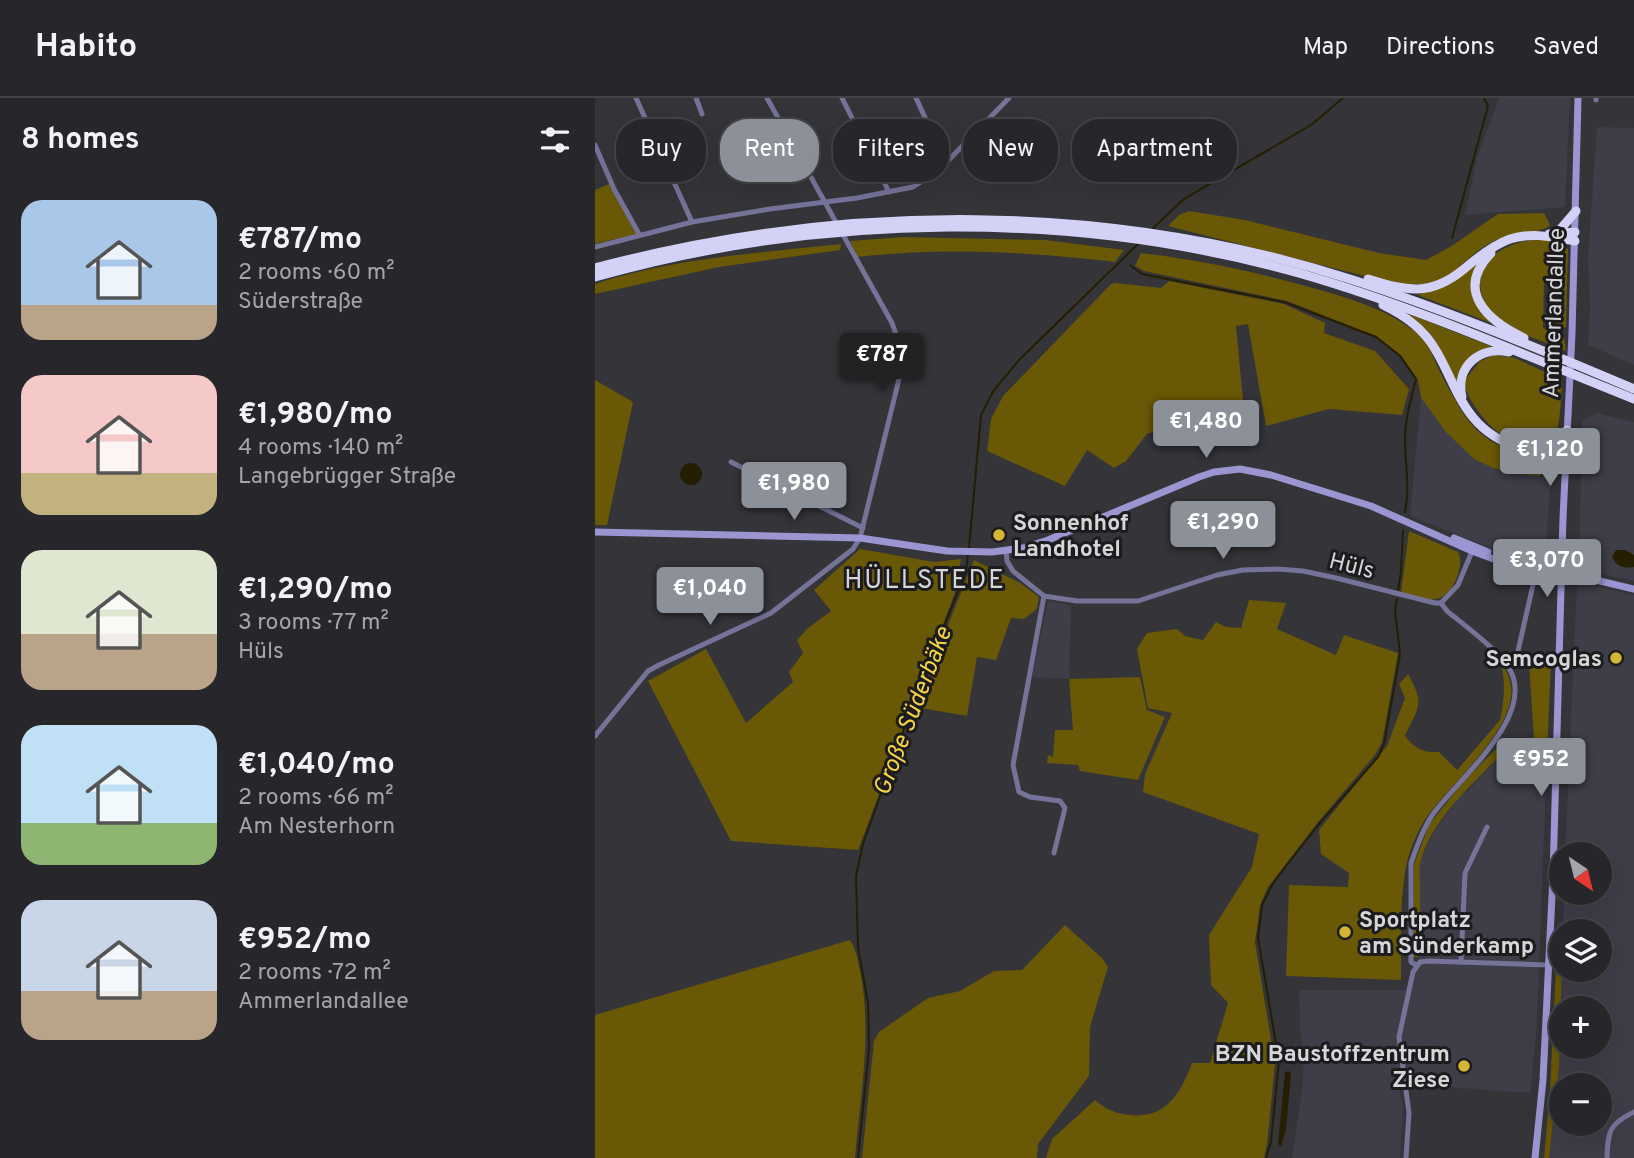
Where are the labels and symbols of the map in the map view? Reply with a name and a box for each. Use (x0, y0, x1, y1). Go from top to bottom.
street label: Ammerlandallee (1538, 227, 1573, 399)
pin: €787 (841, 334, 923, 393)
pin: €1,480 (1149, 400, 1263, 460)
pin: €1,120 (1493, 428, 1607, 488)
pin: €1,980 (737, 462, 851, 522)
pin: €1,290 (1166, 502, 1280, 561)
place label: Sonnenhof Landhotel (1013, 510, 1128, 565)
marker: Sonnenhof Landhotel (991, 527, 1007, 543)
pin: €3,070 (1490, 540, 1604, 599)
street label: Hüls (1326, 548, 1377, 587)
district label: HÜLLSTEDE (844, 564, 1006, 598)
pin: €1,040 (653, 568, 767, 627)
water label: Große Süderbäke (868, 623, 960, 800)
place label: Semcoglas (1485, 646, 1602, 675)
marker: Semcoglas (1608, 650, 1624, 666)
pin: €952 (1500, 738, 1582, 798)
north arrow (1549, 842, 1612, 905)
place label: Sportplatz am Sünderkamp (1359, 907, 1534, 962)
marker: Sportplatz am Sünderkamp (1337, 924, 1353, 940)
place label: BZN Baustoffzentrum Ziese (1215, 1041, 1450, 1096)
marker: BZN Baustoffzentrum Ziese (1456, 1058, 1472, 1074)

